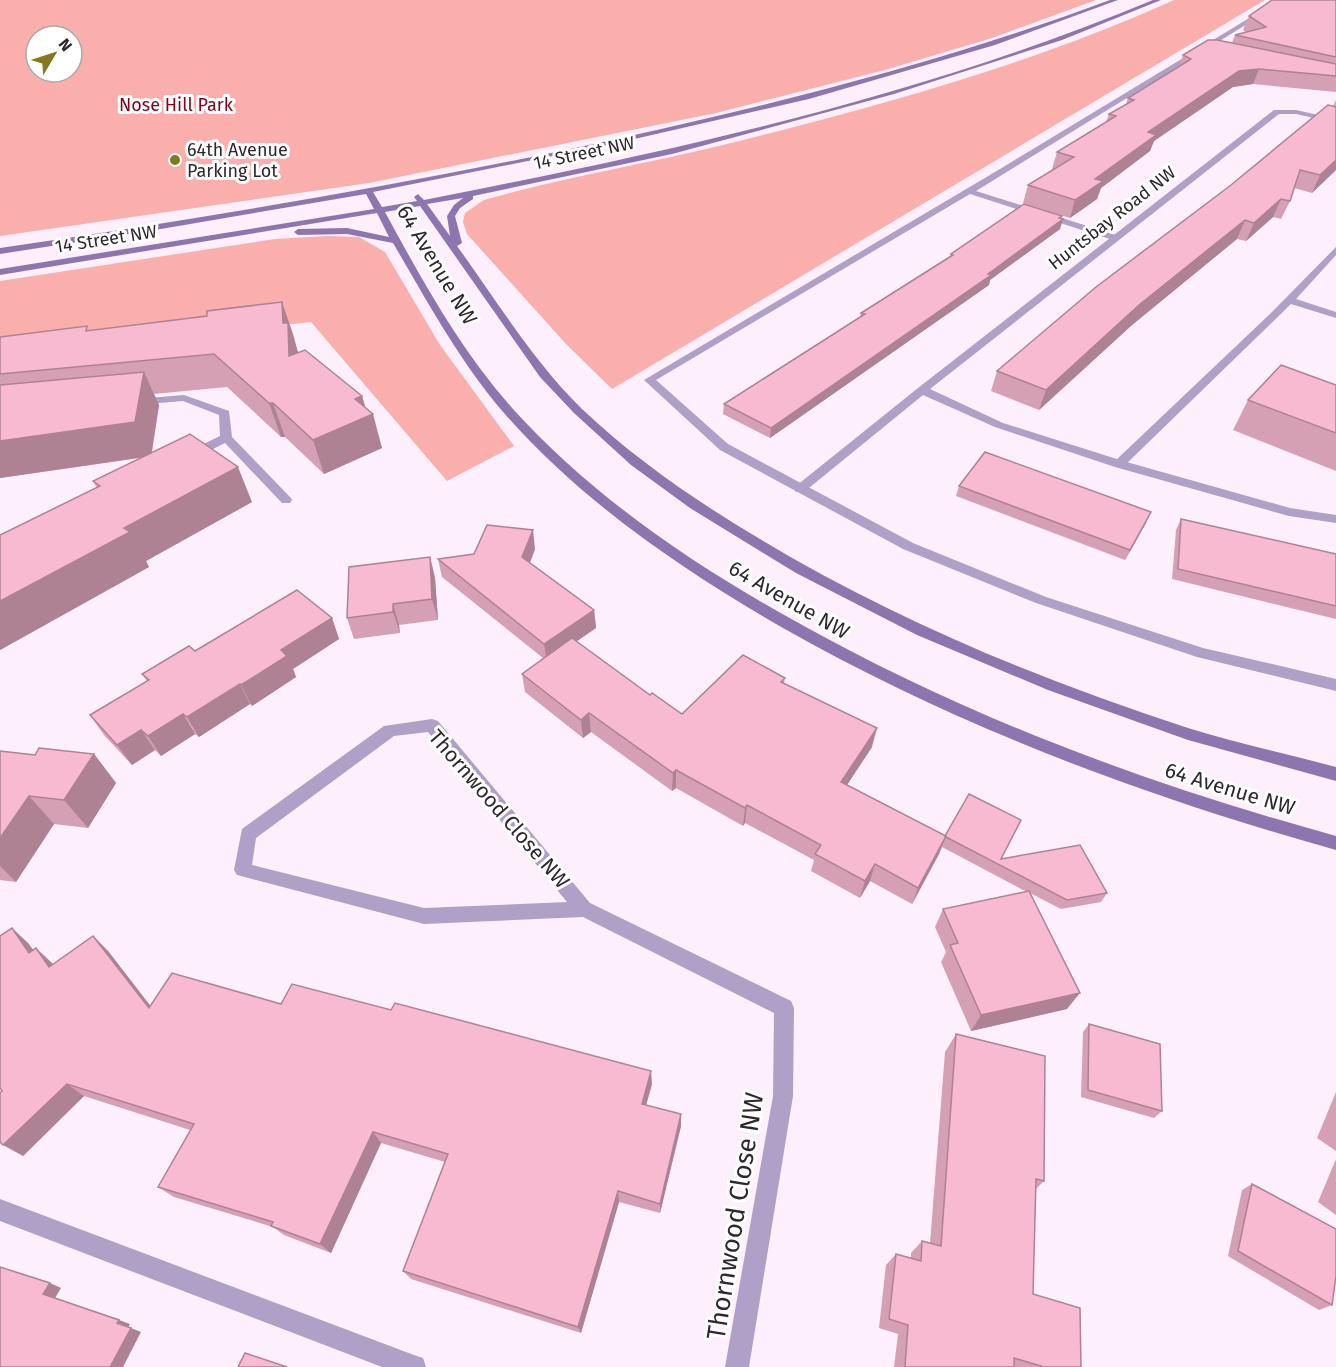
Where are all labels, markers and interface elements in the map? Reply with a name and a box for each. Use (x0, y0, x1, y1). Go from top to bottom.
north arrow (24, 24, 84, 84)
text: N (55, 35, 76, 55)
park label: Nose Hill Park (119, 94, 234, 116)
street label: 14 Street NW (531, 132, 637, 174)
place label: 64th Avenue Parking Lot (187, 139, 288, 182)
marker: 64th Avenue Parking Lot (168, 153, 182, 167)
street label: Huntsbay Road NW (1044, 161, 1180, 274)
street label: 64 Avenue NW (391, 200, 483, 330)
street label: 14 Street NW (53, 220, 159, 258)
street label: 64 Avenue NW (724, 555, 854, 645)
street label: Thornwood Close NW (423, 724, 575, 894)
street label: 64 Avenue NW (1162, 757, 1298, 821)
street label: Thornwood Close NW (701, 1090, 770, 1342)

